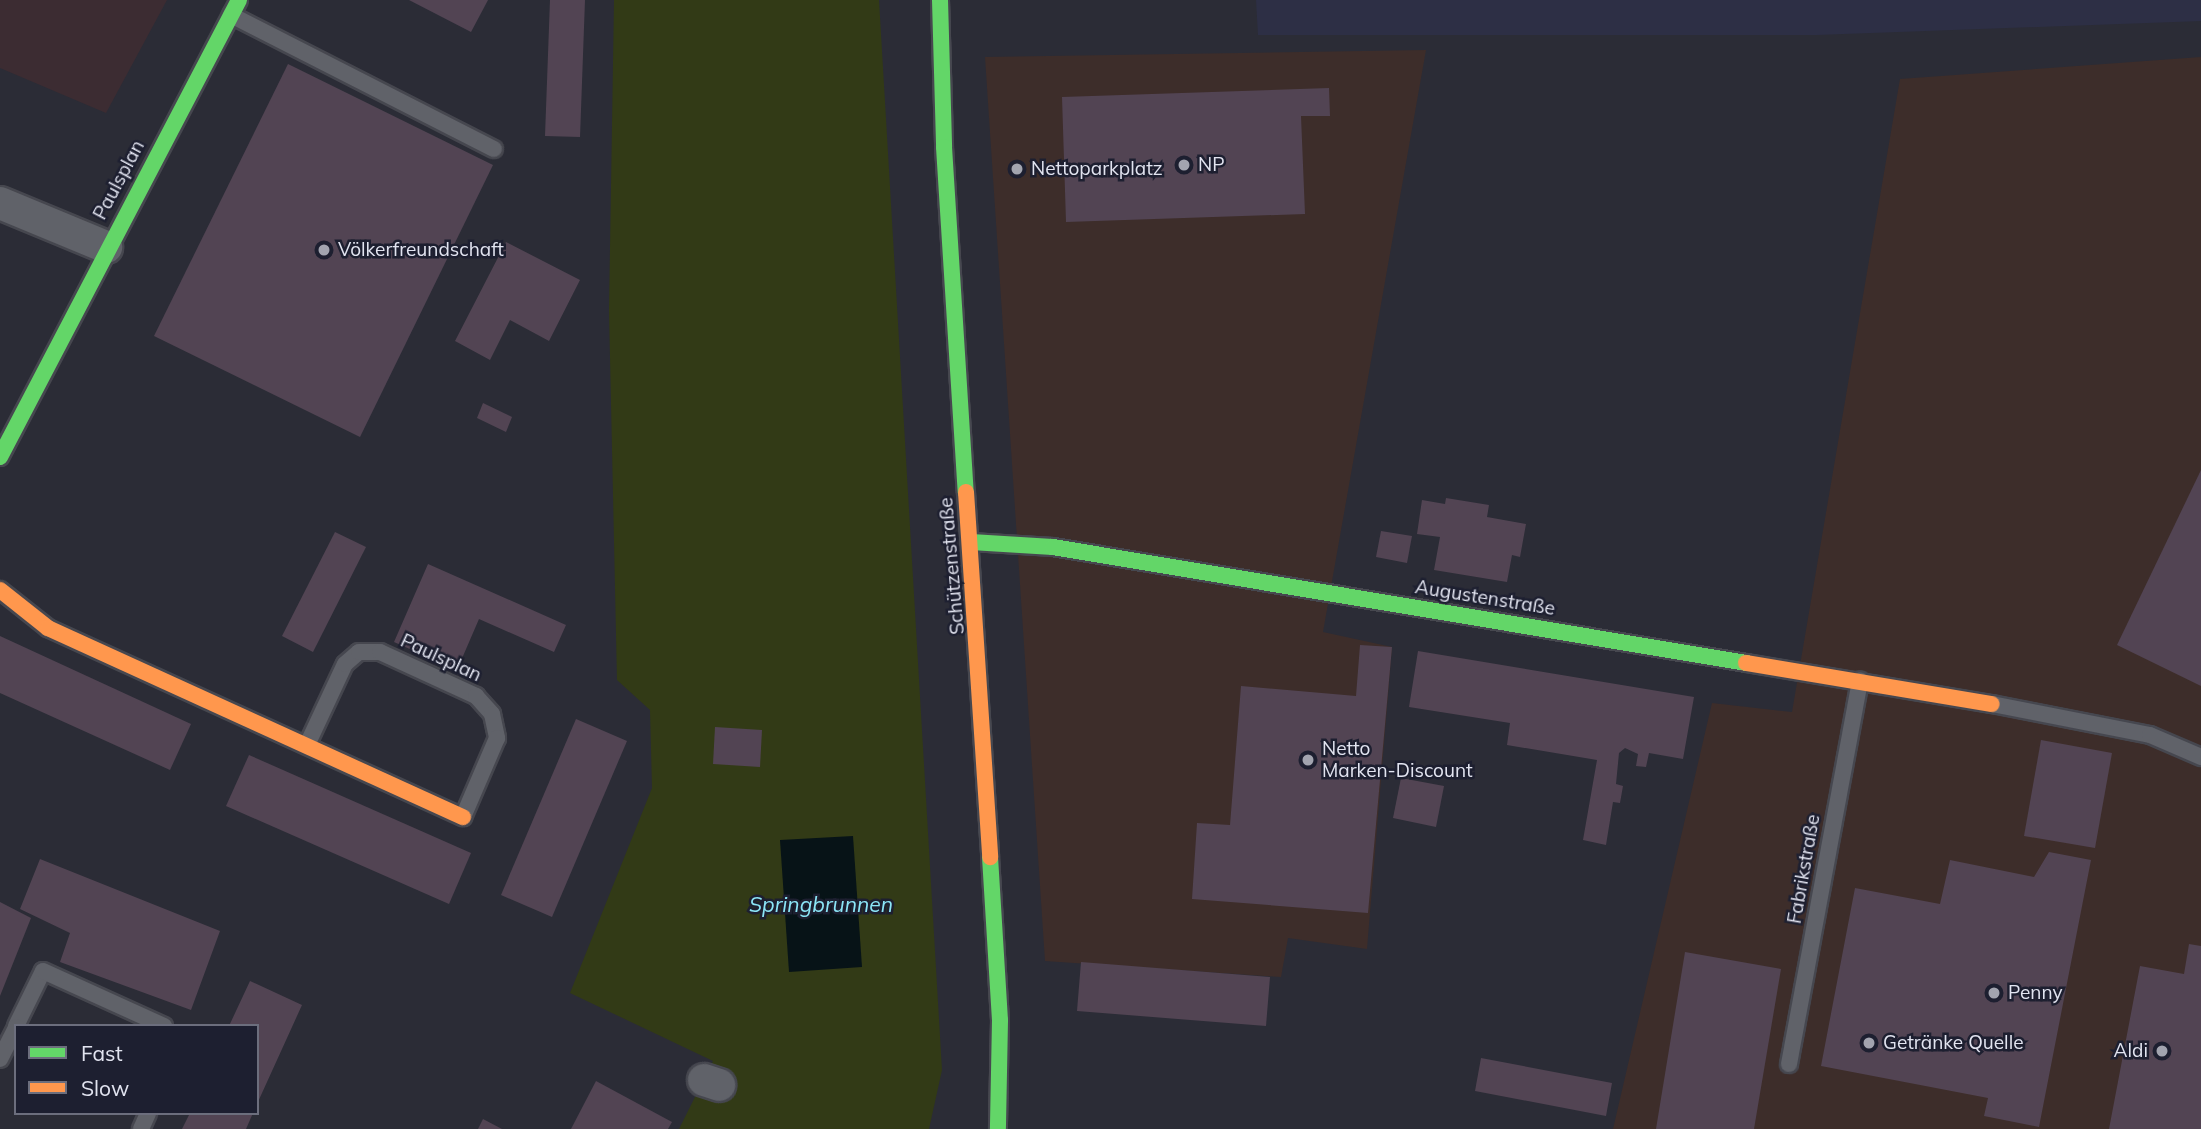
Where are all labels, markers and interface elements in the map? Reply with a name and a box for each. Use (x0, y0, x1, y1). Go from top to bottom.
street label: Paulsplan (89, 136, 149, 224)
place label: NP (1198, 154, 1225, 176)
marker: NP (1176, 157, 1192, 173)
place label: Nettoparkplatz (1031, 158, 1163, 180)
marker: Nettoparkplatz (1009, 161, 1025, 177)
place label: Völkerfreundschaft (338, 239, 504, 261)
marker: Völkerfreundschaft (316, 242, 332, 258)
street label: Schützenstraße (935, 496, 969, 636)
street label: Augustenstraße (1413, 576, 1557, 620)
street label: Paulsplan (397, 629, 485, 687)
place label: Netto Marken-Discount (1322, 738, 1473, 782)
marker: Netto Marken-Discount (1300, 752, 1316, 768)
street label: Fabrikstraße (1783, 813, 1825, 925)
water label: Springbrunnen (749, 891, 893, 917)
place label: Penny (2008, 982, 2063, 1004)
marker: Penny (1986, 985, 2002, 1001)
legend (14, 1024, 259, 1115)
place label: Getränke Quelle (1883, 1032, 2023, 1054)
marker: Getränke Quelle (1861, 1035, 1877, 1051)
text: Fast (81, 1040, 123, 1066)
place label: Aldi (2114, 1040, 2148, 1062)
marker: Aldi (2154, 1043, 2170, 1059)
text: Slow (81, 1075, 129, 1101)

